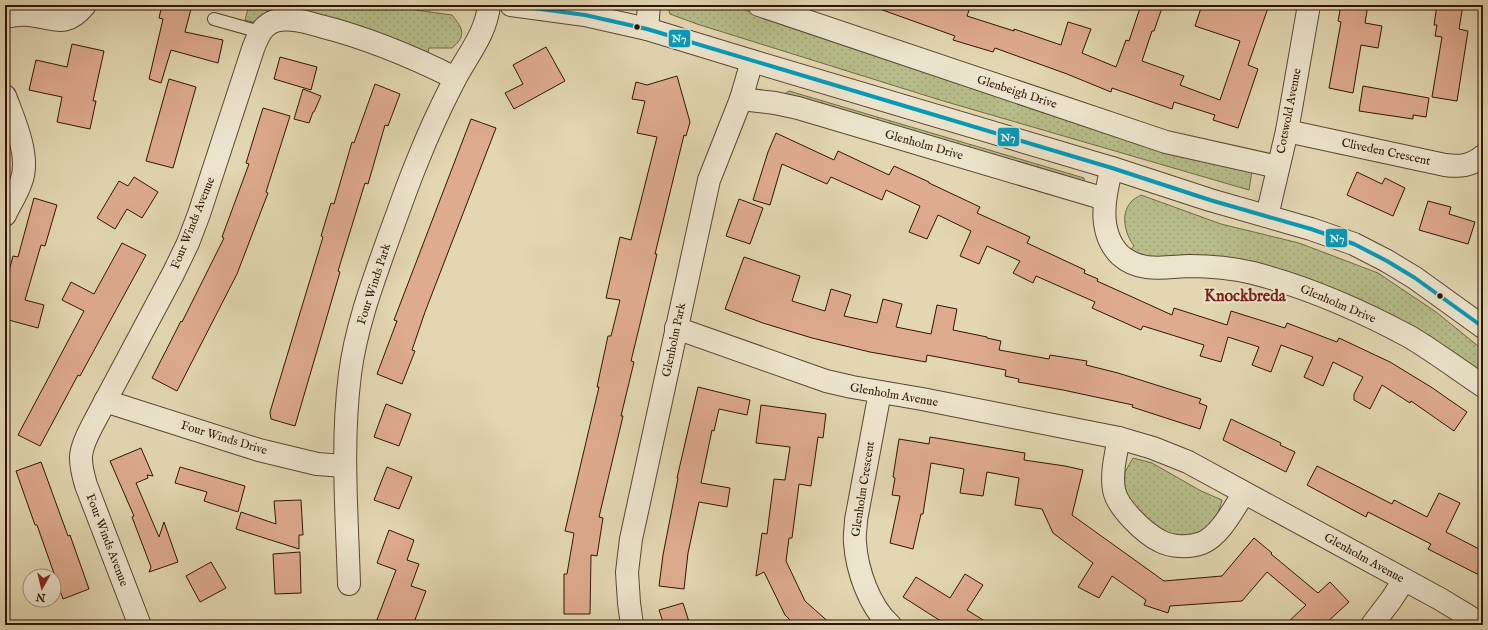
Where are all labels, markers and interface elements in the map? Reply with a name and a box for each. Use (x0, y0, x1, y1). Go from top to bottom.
unlabelled marker (632, 22, 642, 32)
line badge: N7 (668, 29, 691, 48)
text: N7 (671, 32, 686, 46)
street label: Cotswold Avenue (1273, 67, 1305, 155)
street label: Glenbeigh Drive (975, 72, 1059, 112)
street label: Glenholm Drive (883, 127, 965, 163)
line badge: N7 (997, 127, 1020, 147)
text: N7 (1000, 131, 1015, 145)
street label: Cliveden Crescent (1340, 135, 1432, 169)
street label: Four Winds Avenue (168, 174, 219, 271)
line badge: N7 (1325, 228, 1348, 248)
text: N7 (1329, 232, 1344, 246)
street label: Four Winds Park (354, 241, 394, 326)
street label: Glenholm Drive (1298, 281, 1378, 327)
district label: Knockbreda (1204, 287, 1287, 307)
unlabelled marker (1435, 291, 1445, 301)
street label: Glenholm Park (659, 301, 689, 378)
street label: Glenholm Avenue (849, 380, 940, 410)
street label: Four Winds Drive (179, 418, 269, 458)
street label: Glenholm Crescent (848, 440, 878, 538)
street label: Four Winds Avenue (82, 492, 132, 589)
street label: Glenholm Avenue (1321, 530, 1407, 586)
north arrow (22, 568, 62, 608)
text: N (35, 589, 47, 605)

